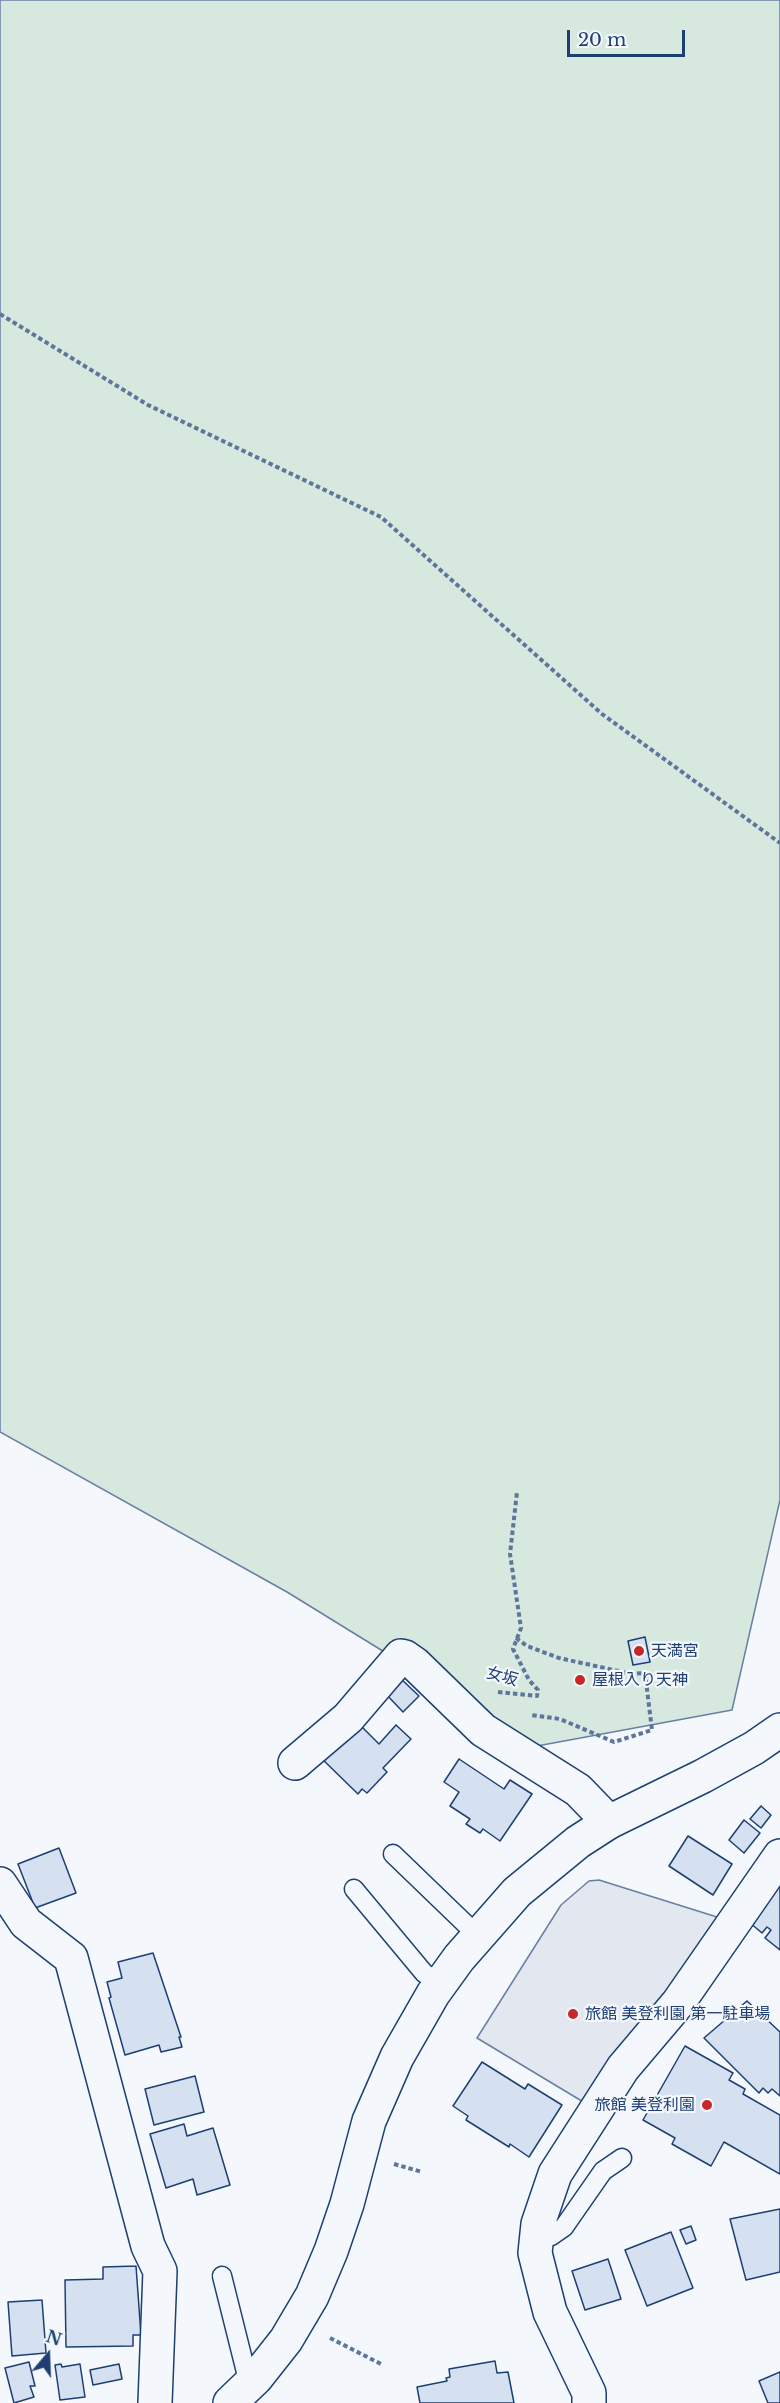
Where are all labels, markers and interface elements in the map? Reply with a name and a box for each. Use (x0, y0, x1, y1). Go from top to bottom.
scale bar (570, 18, 688, 56)
text: 20 m (578, 29, 626, 51)
place label: 天満宮 (651, 1641, 699, 1661)
marker: 天満宮 (632, 1644, 646, 1658)
street label: 女坂 (484, 1663, 520, 1691)
place label: 屋根入り天神 (592, 1670, 688, 1690)
marker: 屋根入り天神 (573, 1673, 587, 1687)
place label: 旅館 美登利園 第一駐車場 (585, 2004, 770, 2024)
marker: 旅館 美登利園 第一駐車場 (566, 2007, 580, 2021)
place label: 旅館 美登利園 (594, 2095, 695, 2115)
marker: 旅館 美登利園 (700, 2098, 714, 2112)
north arrow (18, 2325, 78, 2385)
text: N (43, 2326, 64, 2350)

